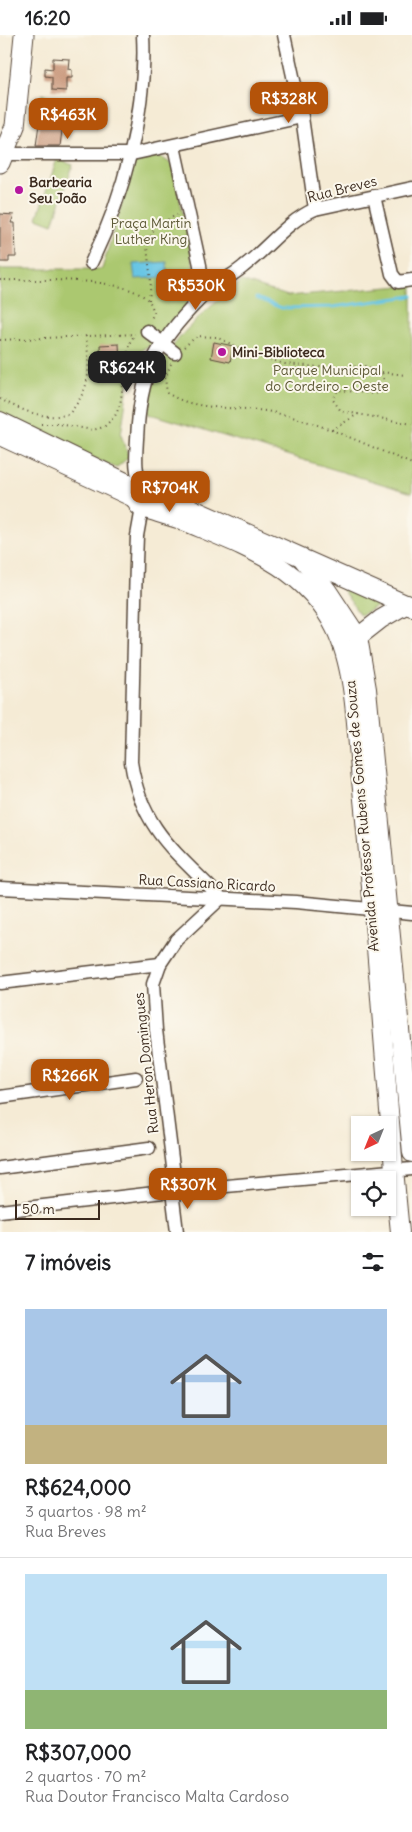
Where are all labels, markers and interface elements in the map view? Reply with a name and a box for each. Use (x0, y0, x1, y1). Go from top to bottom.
text: 16:20 (25, 6, 71, 30)
pin: R$328K (248, 81, 330, 124)
text: R$328K (261, 88, 317, 108)
pin: R$463K (27, 97, 109, 140)
text: R$463K (40, 104, 96, 124)
street label: Rua Breves (305, 172, 379, 206)
place label: Barbearia Seu João (29, 173, 92, 207)
marker: Barbearia Seu João (13, 184, 25, 196)
park label: Praça Martin Luther King (110, 214, 192, 248)
pin: R$530K (155, 269, 237, 311)
text: R$530K (167, 275, 225, 295)
place label: Mini-Biblioteca (232, 343, 325, 361)
marker: Mini-Biblioteca (216, 346, 228, 358)
pin: R$624K (86, 351, 168, 393)
text: R$624K (99, 357, 155, 377)
park label: Parque Municipal do Cordeiro - Oeste (265, 361, 389, 395)
pin: R$704K (129, 471, 211, 513)
text: R$704K (142, 477, 198, 497)
street label: Avenida Professor Rubens Gomes de Souza (341, 680, 383, 952)
street label: Rua Cassiano Ricardo (138, 870, 276, 896)
street label: Rua Heron Domingues (130, 992, 162, 1134)
pin: R$266K (29, 1059, 111, 1101)
text: R$266K (42, 1065, 98, 1085)
north arrow (351, 1116, 396, 1161)
map controls (351, 1116, 396, 1216)
pin: R$307K (147, 1167, 229, 1210)
button: locate (351, 1171, 396, 1216)
text: R$307K (160, 1174, 216, 1194)
scale bar (15, 1197, 100, 1220)
text: 50 m (22, 1200, 55, 1218)
icon: filters (359, 1248, 387, 1276)
text: 7 imóveis (25, 1249, 111, 1276)
icon: home (161, 1341, 251, 1431)
text: R$624,000 (25, 1474, 131, 1501)
text: 3 quartos · 98 m² (25, 1501, 147, 1521)
text: Rua Breves (25, 1521, 106, 1541)
icon: home (161, 1607, 251, 1697)
text: R$307,000 (25, 1739, 132, 1766)
text: 2 quartos · 70 m² (25, 1766, 146, 1786)
text: Rua Doutor Francisco Malta Cardoso (25, 1786, 289, 1806)

